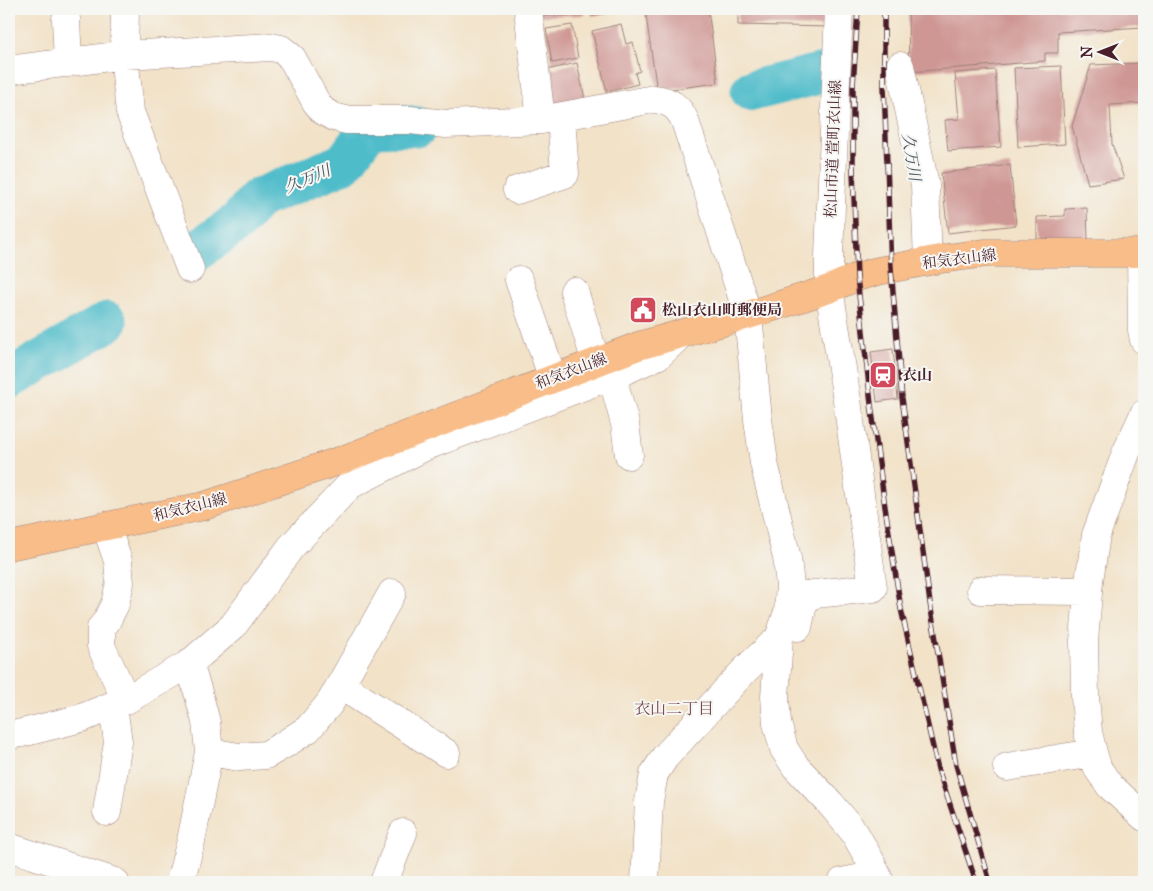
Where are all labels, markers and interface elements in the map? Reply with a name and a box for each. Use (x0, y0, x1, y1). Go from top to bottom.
north arrow (1076, 28, 1126, 78)
text: N (1079, 46, 1096, 58)
street label: 松山市道 萱町衣山線 (822, 80, 844, 218)
water label: 久万川 (898, 132, 925, 184)
water label: 久万川 (281, 160, 335, 197)
street label: 和気衣山線 (921, 245, 997, 273)
public building icon: 松山衣山町郵便局 (628, 295, 658, 325)
place label: 松山衣山町郵便局 (662, 301, 782, 319)
street label: 和気衣山線 (533, 349, 609, 393)
station icon: 衣山 (868, 360, 898, 390)
place label: 衣山 (902, 366, 932, 384)
street label: 和気衣山線 (151, 489, 229, 525)
district label: 衣山二丁目 (634, 699, 714, 718)

